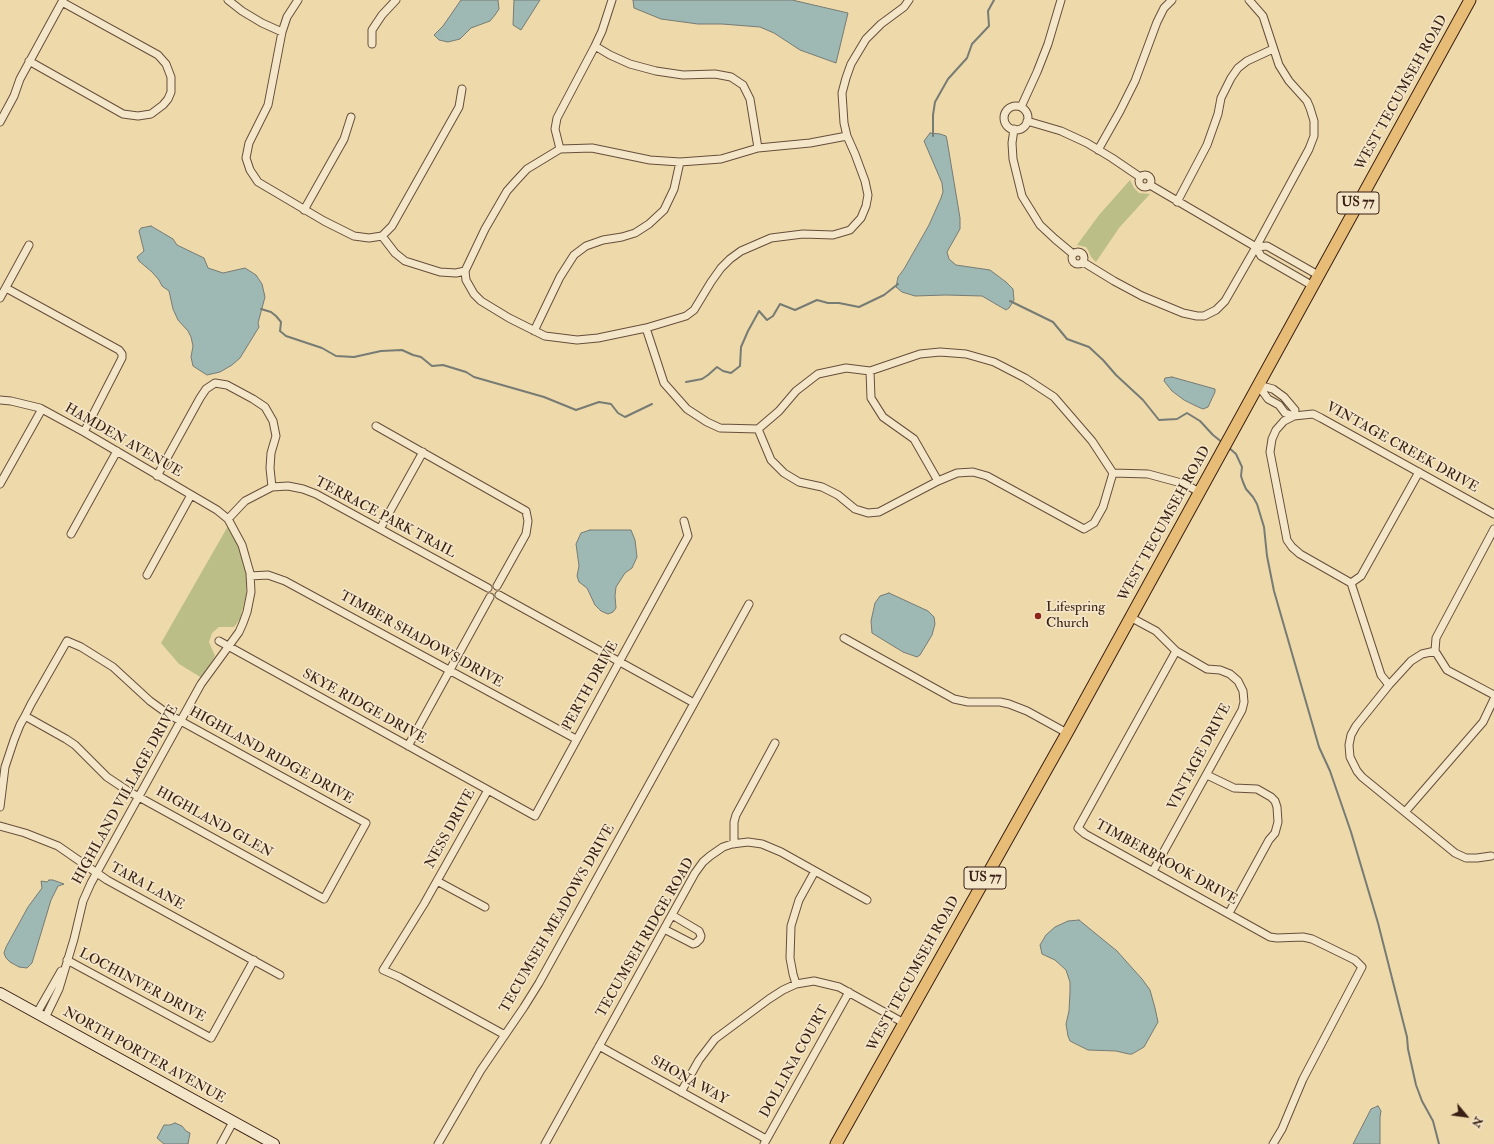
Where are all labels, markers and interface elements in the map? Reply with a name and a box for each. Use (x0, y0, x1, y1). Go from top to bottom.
street label: WEST TECUMSEH ROAD (1352, 12, 1452, 174)
road number: US 77 (1337, 192, 1379, 214)
street label: VINTAGE CREEK DRIVE (1323, 399, 1481, 497)
street label: HAMDEN AVENUE (61, 400, 185, 482)
street label: WEST TECUMSEH ROAD (1115, 443, 1215, 605)
street label: TERRACE PARK TRAIL (312, 474, 458, 562)
street label: TIMBER SHADOWS DRIVE (336, 588, 506, 692)
place label: Lifespring Church (1046, 600, 1105, 632)
marker: Lifespring Church (1033, 611, 1043, 621)
street label: PERTH DRIVE (559, 638, 623, 734)
street label: SKYE RIDGE DRIVE (299, 666, 429, 748)
street label: VINTAGE DRIVE (1165, 701, 1235, 813)
street label: HIGHLAND VILLAGE DRIVE (69, 702, 183, 888)
street label: HIGHLAND RIDGE DRIVE (186, 704, 356, 808)
street label: HIGHLAND GLEN (153, 784, 275, 862)
street label: NESS DRIVE (422, 786, 480, 872)
street label: TIMBERBROOK DRIVE (1092, 817, 1240, 909)
street label: TECUMSEH MEADOWS DRIVE (497, 822, 619, 1016)
street label: TECUMSEH RIDGE ROAD (593, 855, 699, 1021)
street label: TARA LANE (107, 860, 187, 914)
road number: US 77 (964, 867, 1006, 889)
street label: WEST TECUMSEH ROAD (864, 893, 964, 1055)
street label: LOCHINVER DRIVE (76, 945, 208, 1027)
street label: DOLLINA COURT (757, 1003, 833, 1121)
street label: NORTH PORTER AVENUE (60, 1004, 228, 1108)
street label: SHONA WAY (647, 1053, 731, 1109)
north arrow (1446, 1096, 1486, 1136)
text: N (1469, 1115, 1485, 1130)

